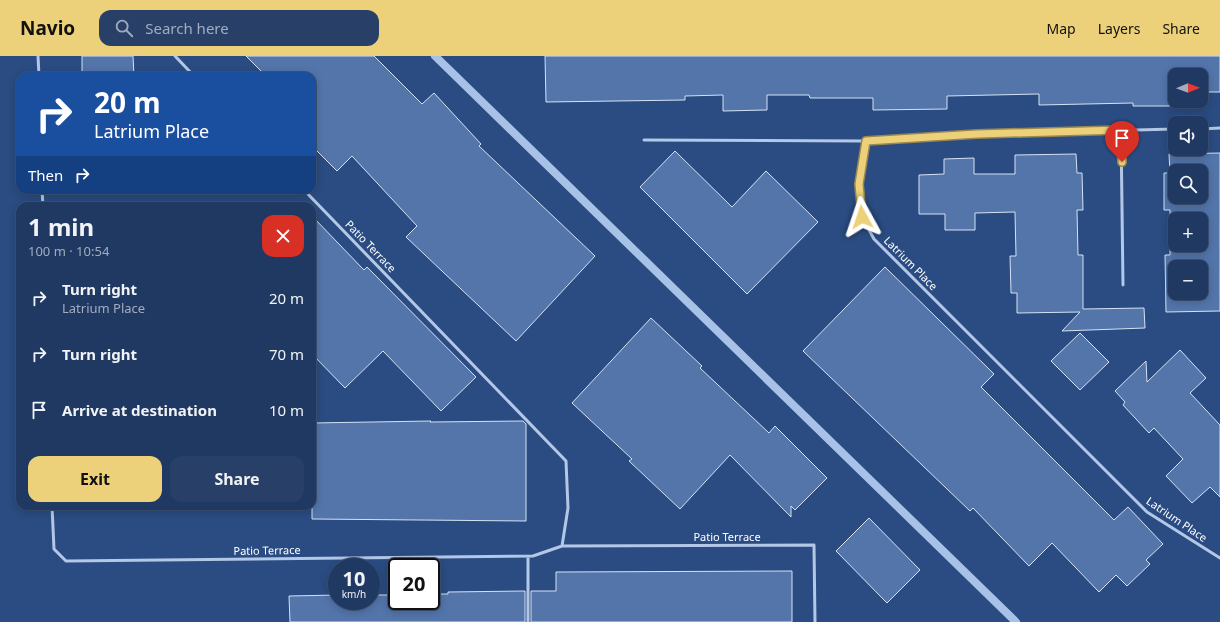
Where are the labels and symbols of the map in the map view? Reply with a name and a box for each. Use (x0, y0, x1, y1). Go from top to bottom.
north arrow (1168, 68, 1208, 108)
pin (1105, 121, 1139, 162)
position arrow (841, 196, 883, 238)
street label: Patio Terrace (342, 217, 400, 275)
street label: Latrium Place (881, 233, 941, 293)
street label: Latrium Place (1144, 493, 1210, 545)
street label: Patio Terrace (693, 529, 761, 544)
street label: Patio Terrace (233, 542, 301, 558)
speed limit sign: 20 (388, 558, 440, 610)

